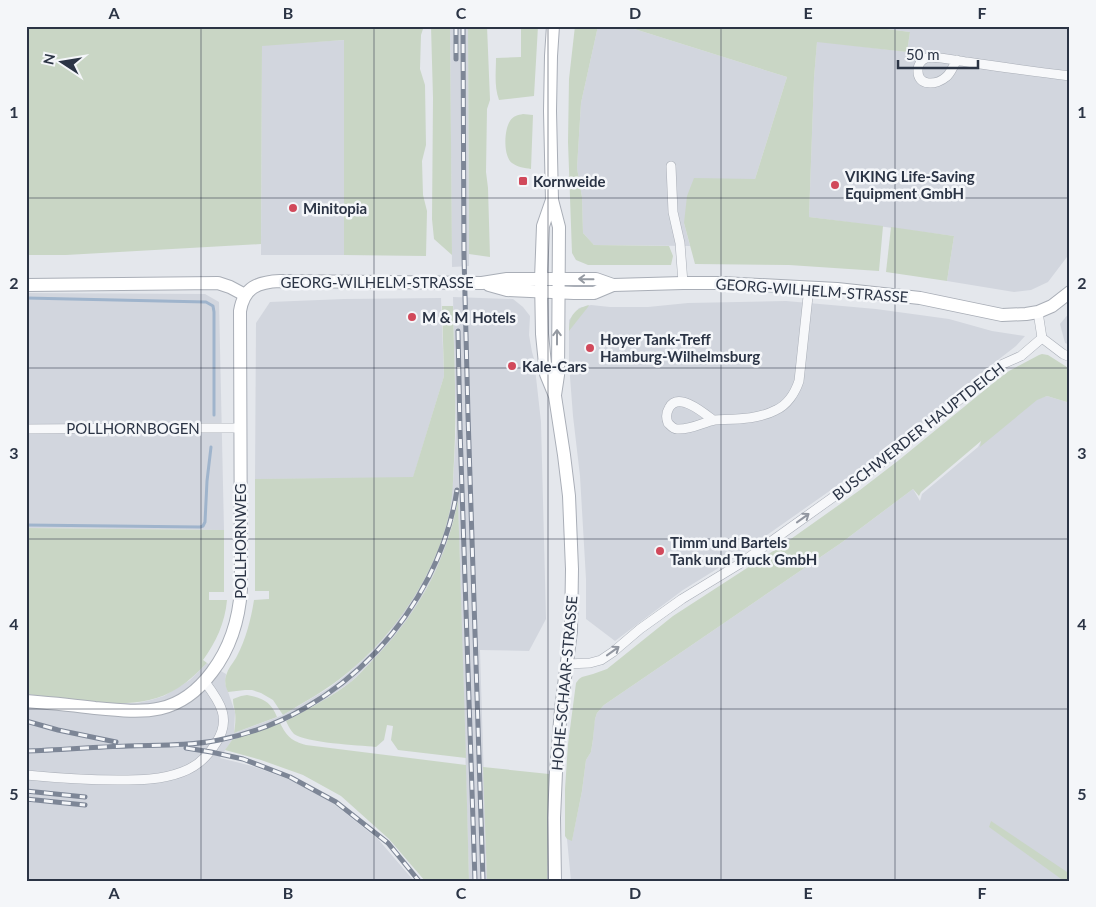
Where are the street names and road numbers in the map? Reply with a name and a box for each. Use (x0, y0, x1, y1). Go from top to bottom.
street label: GEORG-WILHELM-STRASSE (280, 273, 474, 291)
street label: GEORG-WILHELM-STRASSE (715, 274, 909, 306)
street label: BUSCHWERDER HAUPTDEICH (828, 358, 1008, 504)
street label: POLLHORNBOGEN (66, 419, 200, 437)
street label: POLLHORNWEG (231, 483, 249, 599)
street label: HOHE-SCHAAR-STRASSE (547, 595, 581, 771)

